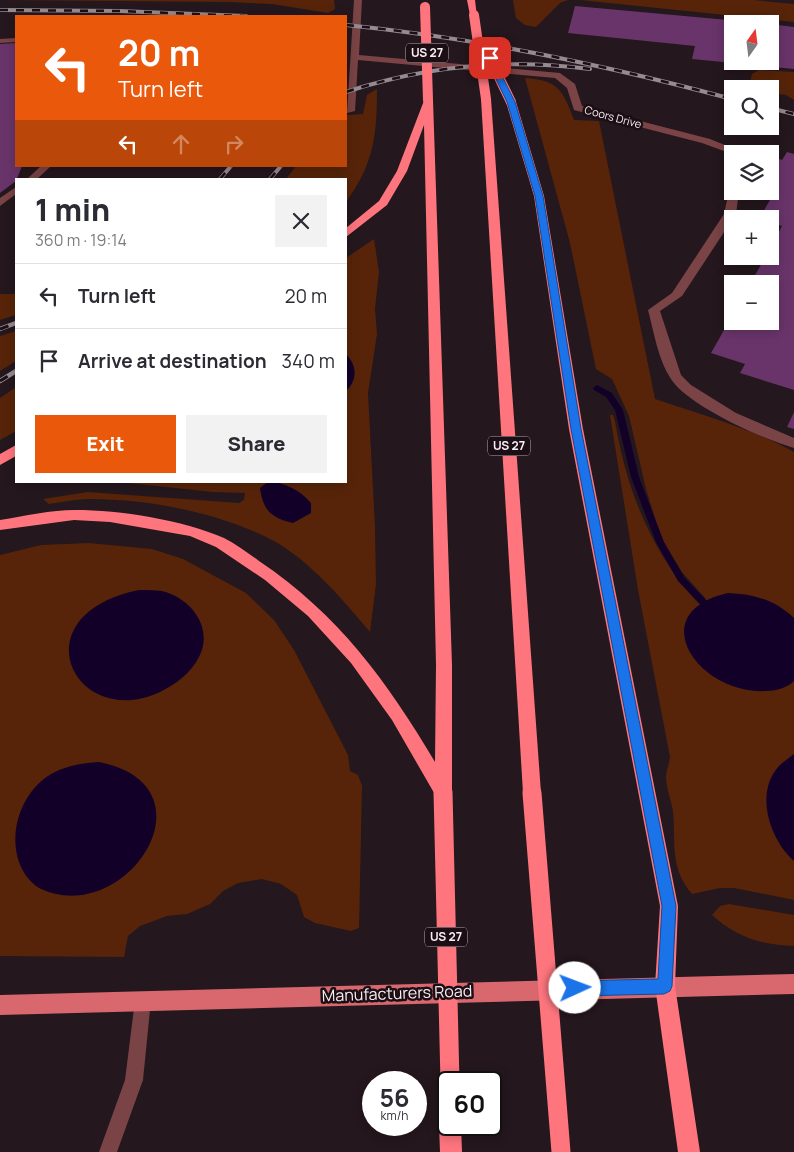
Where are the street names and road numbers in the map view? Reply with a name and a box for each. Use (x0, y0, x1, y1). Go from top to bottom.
road number: US 27 (406, 44, 448, 62)
street label: Coors Drive (583, 102, 644, 131)
road number: US 27 (488, 436, 530, 456)
road number: US 27 (425, 928, 467, 946)
street label: Manufacturers Road (321, 979, 473, 1007)

